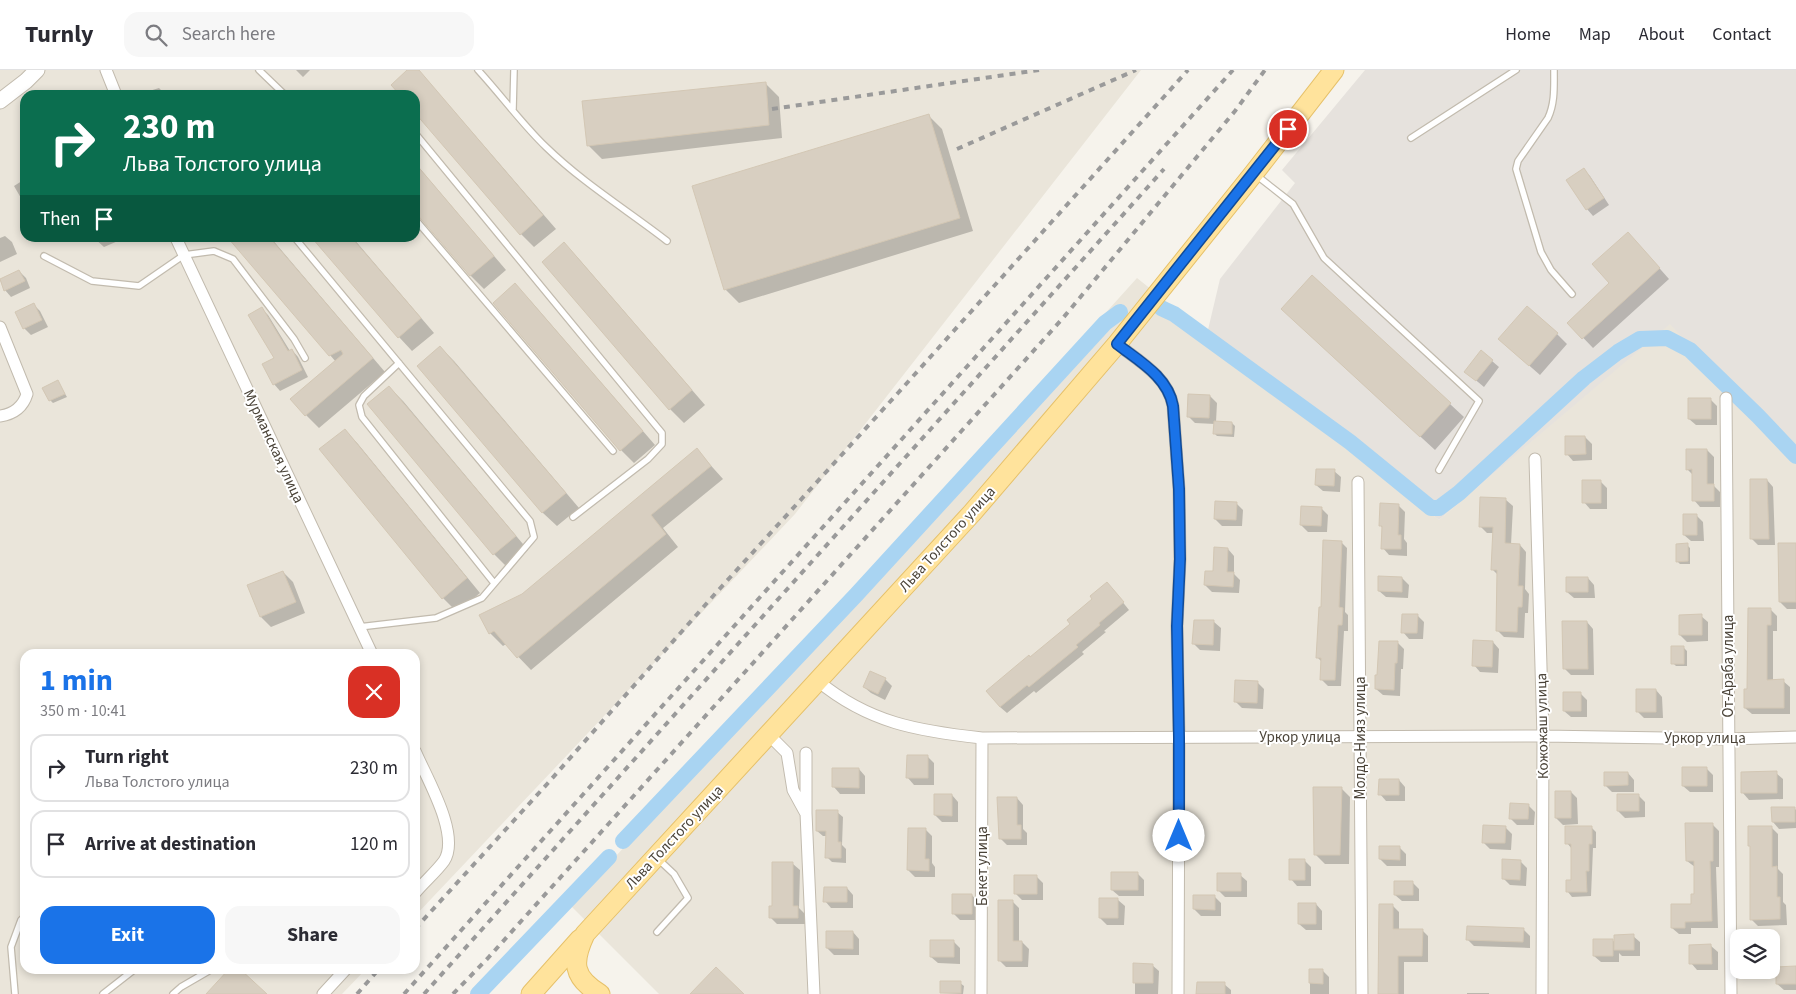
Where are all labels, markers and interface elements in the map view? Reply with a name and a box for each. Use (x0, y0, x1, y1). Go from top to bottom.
search box (124, 12, 474, 57)
text: Turnly (25, 17, 94, 52)
icon: search (142, 21, 170, 49)
text: Search here (182, 21, 275, 48)
text: Home (1505, 22, 1551, 47)
text: Map (1579, 22, 1611, 47)
text: About (1639, 22, 1684, 47)
text: Contact (1712, 22, 1771, 47)
text: 230 m (123, 102, 215, 152)
pin (1267, 108, 1309, 150)
icon: right (40, 110, 105, 175)
icon: arrive (1274, 115, 1302, 143)
text: Льва Толстого улица (123, 148, 322, 180)
icon: arrive (90, 205, 118, 233)
text: Then (40, 206, 80, 233)
street label: Мурманская улица (238, 386, 309, 507)
street label: Льва Толстого улица (894, 482, 1001, 597)
street label: От-Араба улица (1718, 615, 1739, 717)
text: 1 min (40, 659, 113, 702)
button: close (348, 666, 400, 718)
street label: Кожожаш улица (1531, 673, 1554, 779)
street label: Молдо-Нияз улица (1350, 676, 1371, 800)
text: 350 m · 10:41 (40, 700, 127, 722)
street label: Уркор улица (1259, 727, 1341, 748)
street label: Уркор улица (1664, 728, 1746, 749)
text: Turn right (85, 744, 169, 771)
icon: right (42, 754, 70, 782)
text: 230 m (350, 755, 398, 782)
text: Льва Толстого улица (85, 771, 230, 793)
street label: Льва Толстого улица (620, 781, 728, 894)
position arrow (1152, 809, 1204, 861)
street label: Бекет улица (972, 826, 993, 906)
icon: arrive (42, 830, 70, 858)
text: Arrive at destination (85, 831, 256, 858)
text: 120 m (350, 831, 398, 858)
button: Exit (40, 906, 215, 964)
button: Share (225, 906, 400, 964)
map controls (1730, 929, 1780, 979)
button: layers (1730, 929, 1780, 979)

